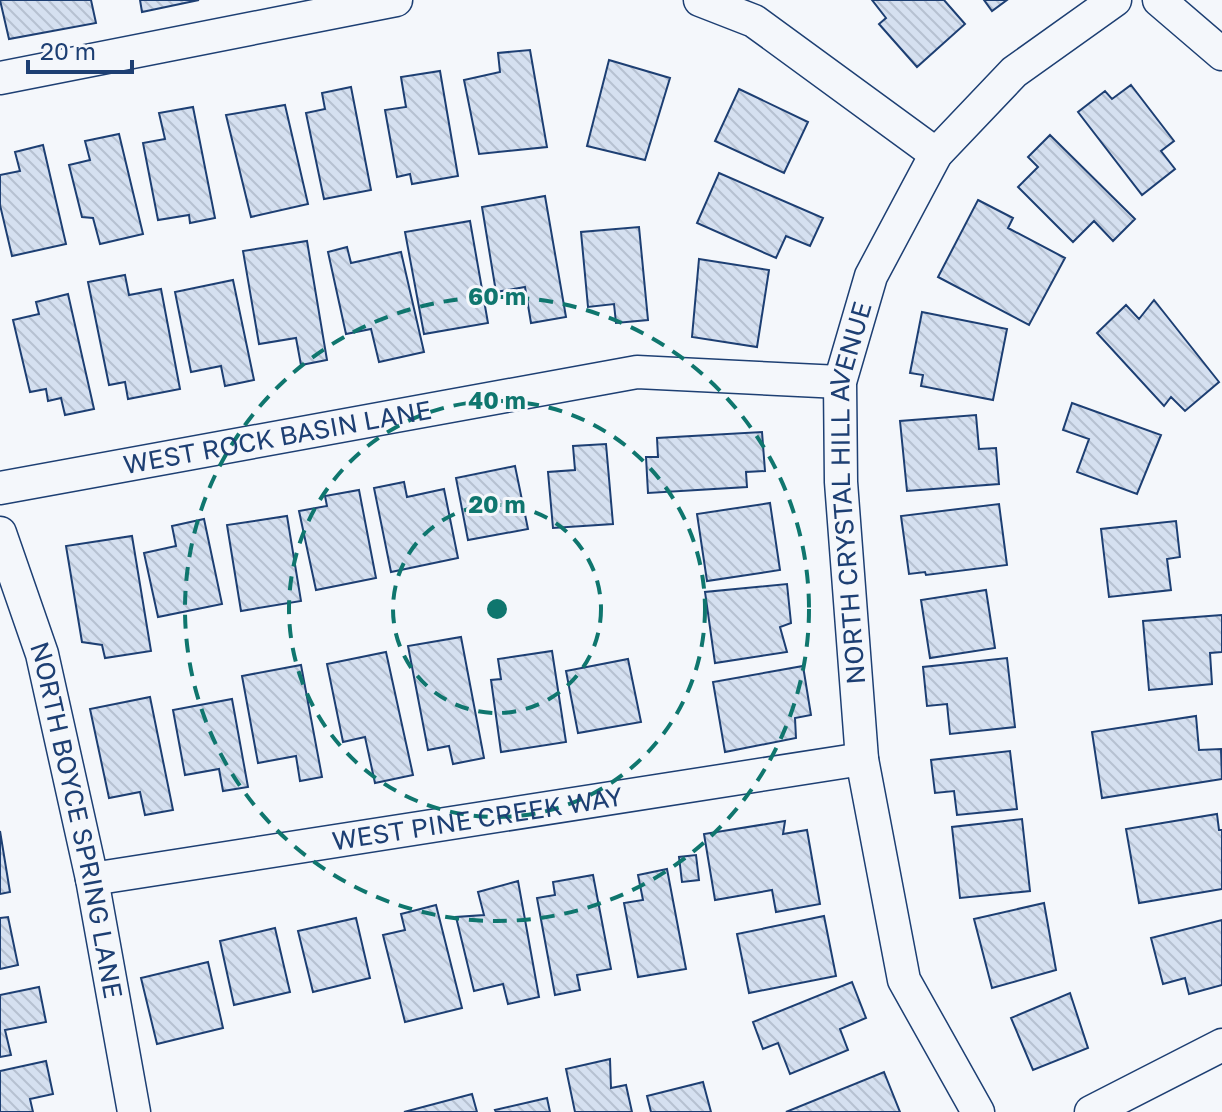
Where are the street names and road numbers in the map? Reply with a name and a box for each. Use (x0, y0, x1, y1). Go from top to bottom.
street label: NORTH CRYSTAL HILL AVENUE (823, 298, 878, 686)
street label: WEST ROCK BASIN LANE (121, 394, 434, 480)
street label: NORTH BOYCE SPRING LANE (24, 638, 129, 1001)
street label: WEST PINE CREEK WAY (330, 780, 625, 856)

